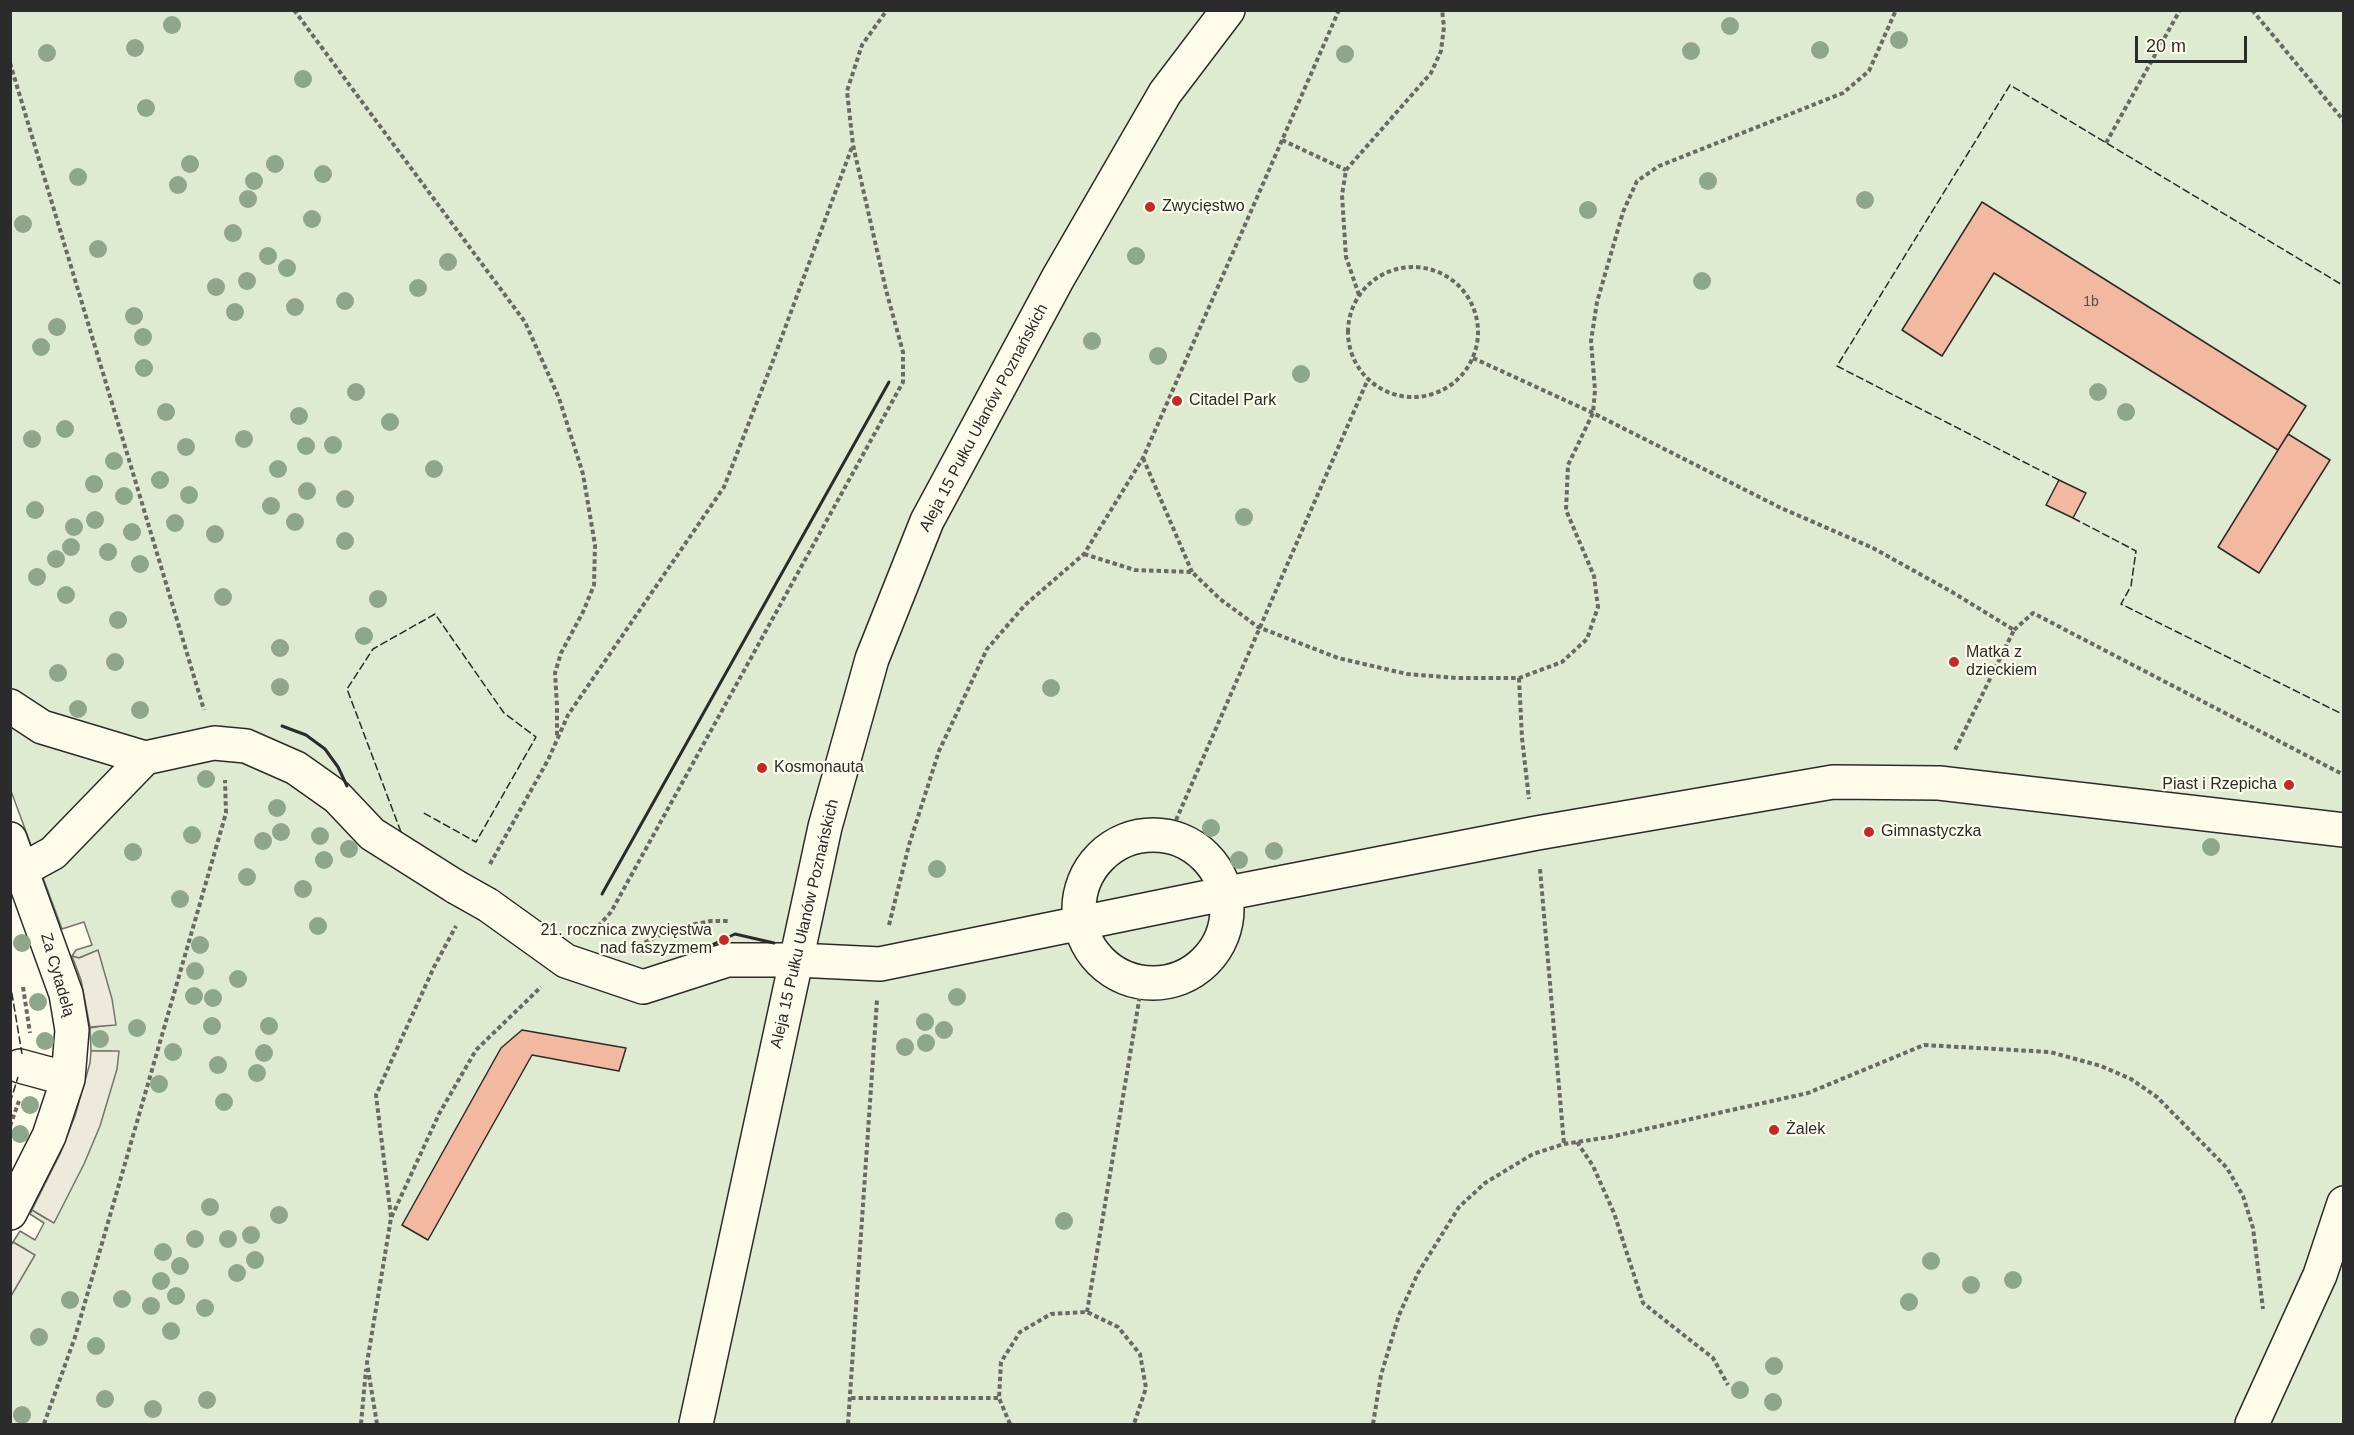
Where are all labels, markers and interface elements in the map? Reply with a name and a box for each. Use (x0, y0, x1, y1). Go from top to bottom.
scale bar (2138, 24, 2250, 62)
text: 20 m (2146, 36, 2186, 56)
place label: Zwycięstwo (1162, 197, 1245, 217)
marker: Zwycięstwo (1143, 200, 1157, 214)
house number: 1b (2083, 294, 2099, 310)
street label: Aleja 15 Pułku Ułanów Poznańskich (916, 301, 1052, 535)
place label: Citadel Park (1189, 391, 1276, 411)
marker: Citadel Park (1170, 394, 1184, 408)
place label: Matka z dzieckiem (1966, 643, 2037, 681)
marker: Matka z dzieckiem (1947, 655, 1961, 669)
place label: Kosmonauta (774, 758, 864, 778)
marker: Kosmonauta (755, 761, 769, 775)
place label: Piast i Rzepicha (2162, 775, 2277, 795)
marker: Piast i Rzepicha (2282, 778, 2296, 792)
street label: Aleja 15 Pułku Ułanów Poznańskich (767, 797, 843, 1051)
place label: Gimnastyczka (1881, 822, 1981, 842)
marker: Gimnastyczka (1862, 825, 1876, 839)
place label: 21. rocznica zwycięstwa nad faszyzmem (540, 921, 712, 959)
street label: Za Cytadelą (36, 931, 78, 1019)
marker: 21. rocznica zwycięstwa nad faszyzmem (717, 933, 731, 947)
place label: Żalek (1786, 1120, 1825, 1140)
marker: Żalek (1767, 1123, 1781, 1137)

